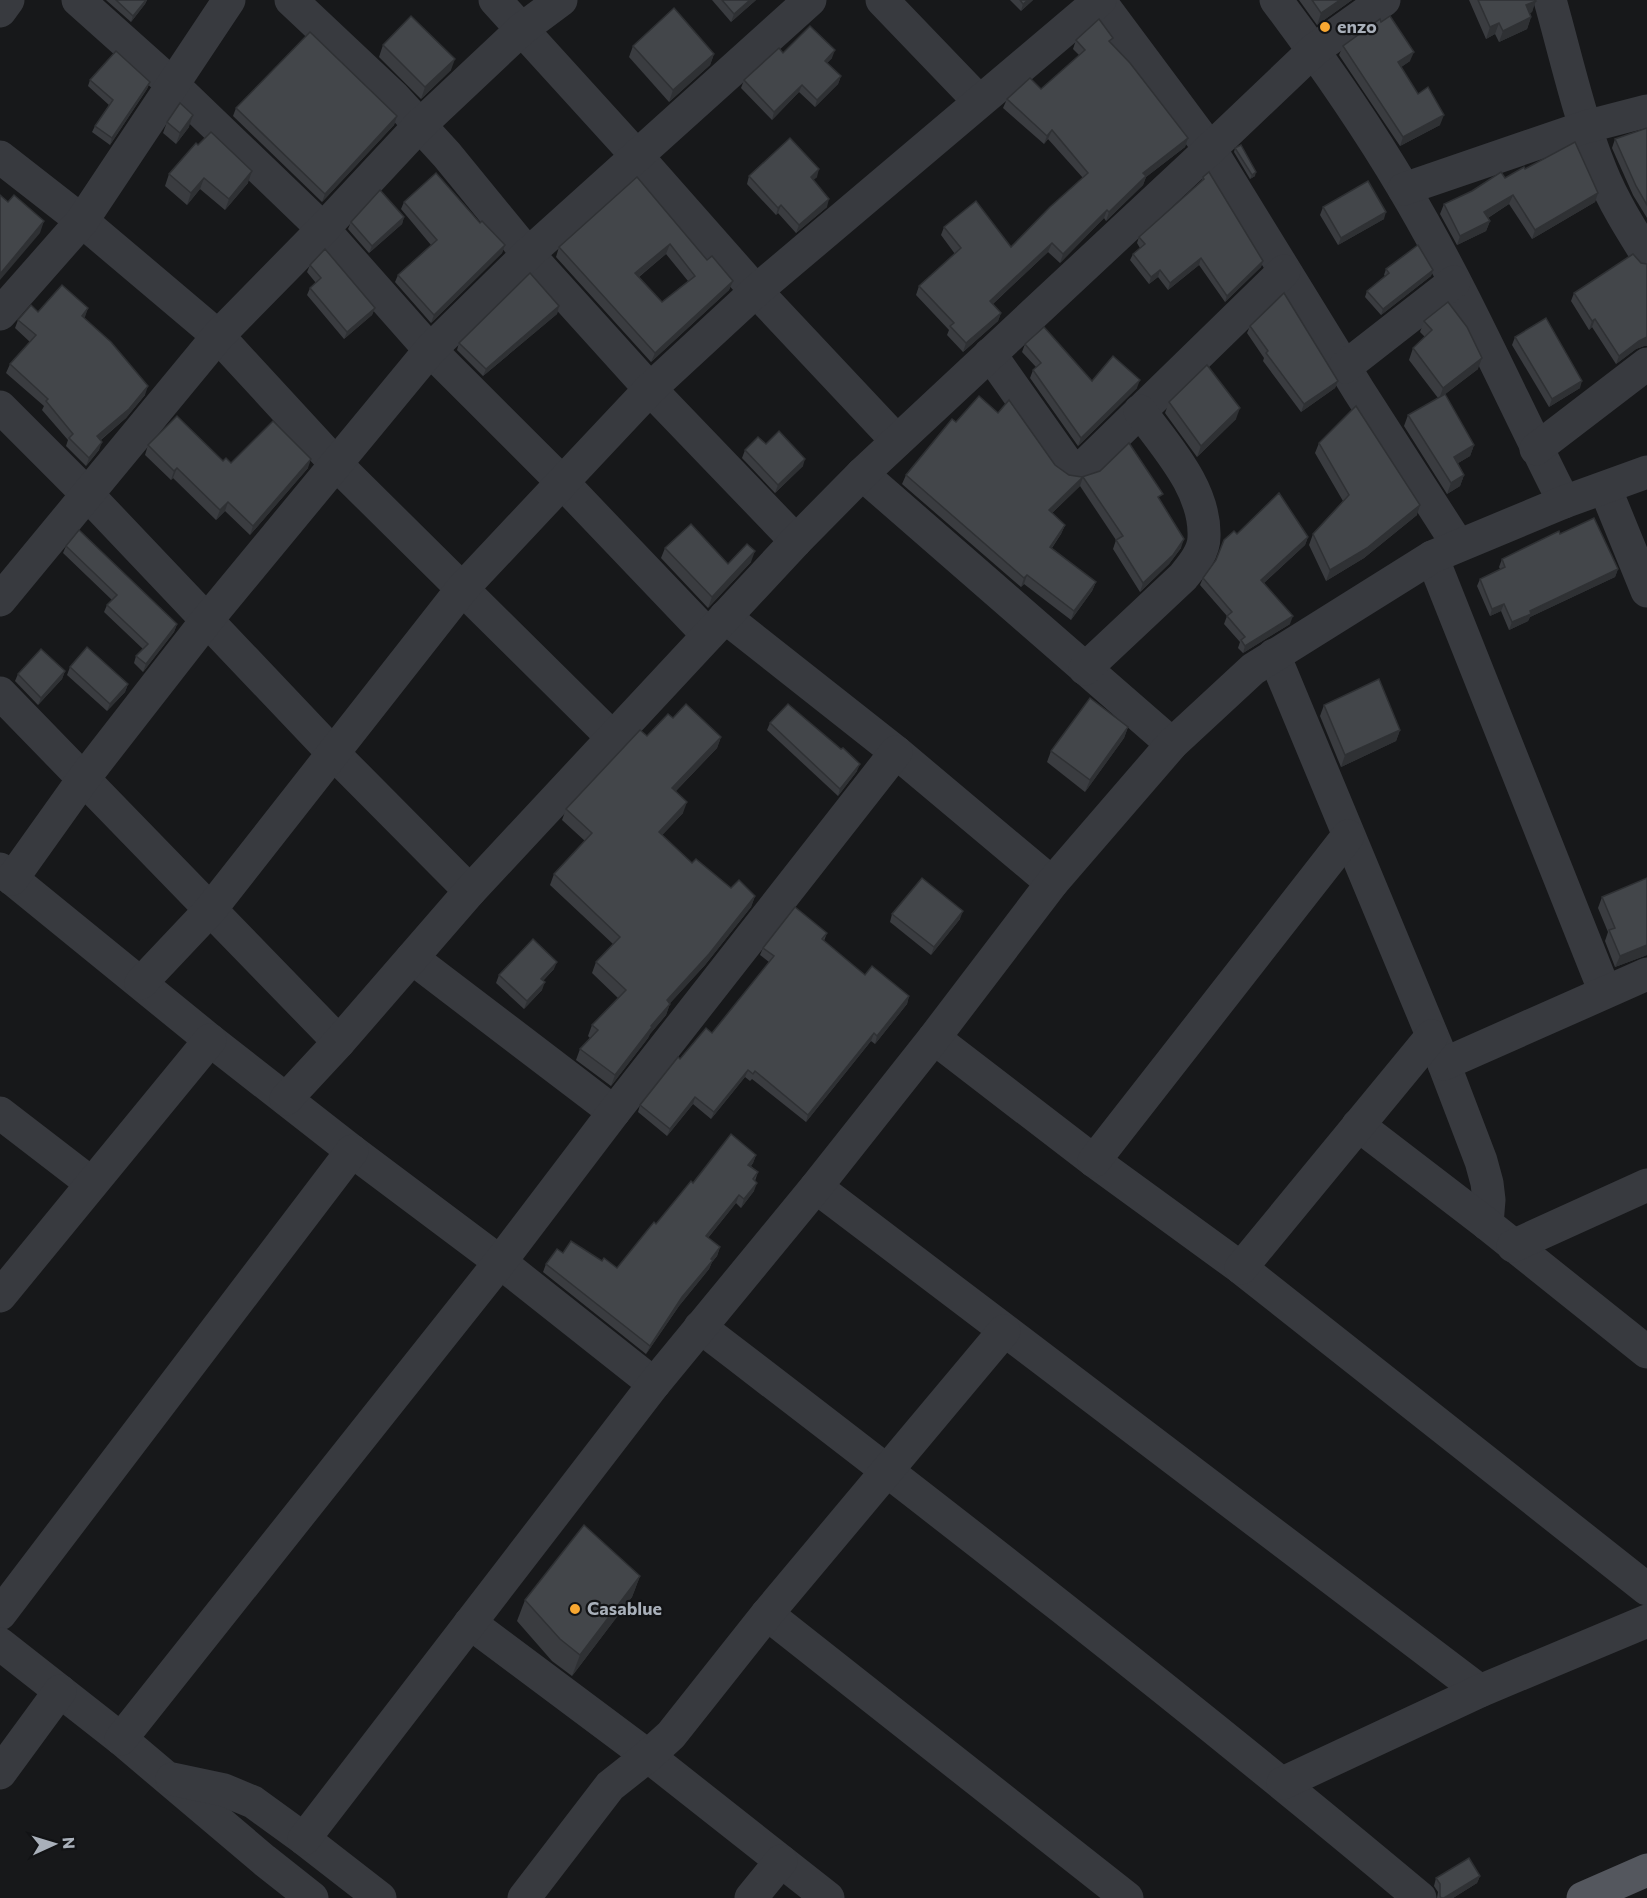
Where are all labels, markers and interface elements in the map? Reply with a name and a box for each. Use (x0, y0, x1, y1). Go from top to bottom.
place label: enzo (1337, 15, 1377, 37)
marker: enzo (1318, 20, 1332, 34)
place label: Casablue (587, 1597, 662, 1619)
marker: Casablue (568, 1602, 582, 1616)
north arrow (24, 1814, 84, 1874)
text: N (60, 1836, 79, 1850)

